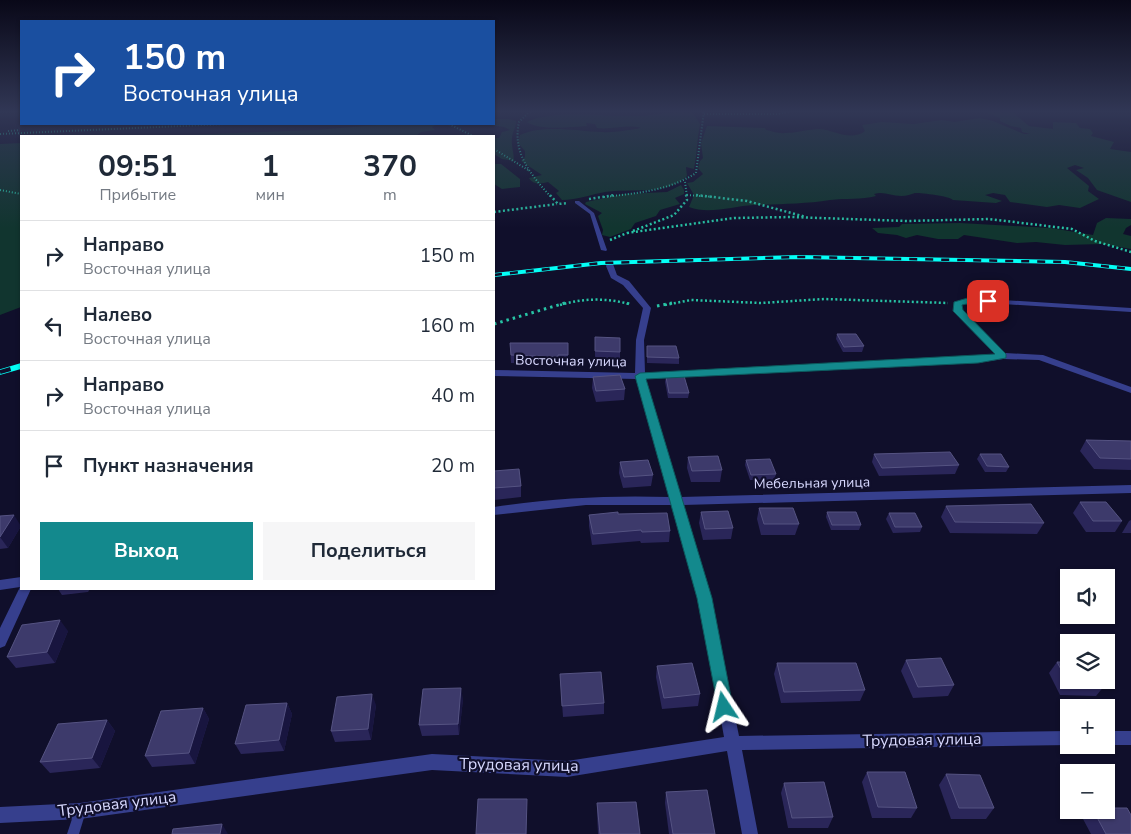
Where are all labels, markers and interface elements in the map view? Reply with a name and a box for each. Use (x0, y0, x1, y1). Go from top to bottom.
text: 150 m (123, 34, 226, 81)
icon: right (40, 40, 105, 105)
text: Восточная улица (123, 79, 299, 109)
text: 09:51 (98, 146, 178, 187)
text: 1 (261, 146, 279, 187)
text: 370 (363, 146, 417, 187)
text: Прибытие (99, 184, 176, 206)
text: мин (256, 184, 285, 206)
text: m (383, 184, 397, 206)
text: Направо (83, 232, 164, 258)
icon: right (40, 242, 68, 270)
text: 150 m (420, 243, 475, 269)
text: Восточная улица (83, 258, 211, 280)
pin (967, 280, 1009, 322)
icon: arrive (974, 287, 1002, 315)
text: Налево (83, 302, 152, 328)
icon: left (40, 312, 68, 340)
text: 160 m (420, 313, 475, 339)
text: Восточная улица (83, 328, 211, 350)
street label: Восточная улица (515, 351, 627, 371)
text: Направо (83, 372, 164, 398)
icon: right (40, 382, 68, 410)
text: 40 m (431, 383, 475, 409)
text: Восточная улица (83, 398, 211, 420)
icon: arrive (40, 452, 68, 480)
text: Пункт назначения (83, 453, 254, 479)
text: 20 m (431, 453, 475, 479)
street label: Мебельная улица (754, 472, 870, 494)
button: Выход (40, 522, 253, 580)
button: Поделиться (263, 522, 475, 580)
map controls (1060, 569, 1115, 819)
button: sound (1060, 569, 1115, 624)
button: layers (1060, 634, 1115, 689)
position arrow (697, 680, 749, 732)
button: + (1060, 699, 1115, 754)
street label: Трудовая улица (862, 728, 982, 752)
street label: Трудовая улица (459, 753, 579, 777)
button: − (1060, 764, 1115, 819)
street label: Трудовая улица (56, 786, 178, 822)

